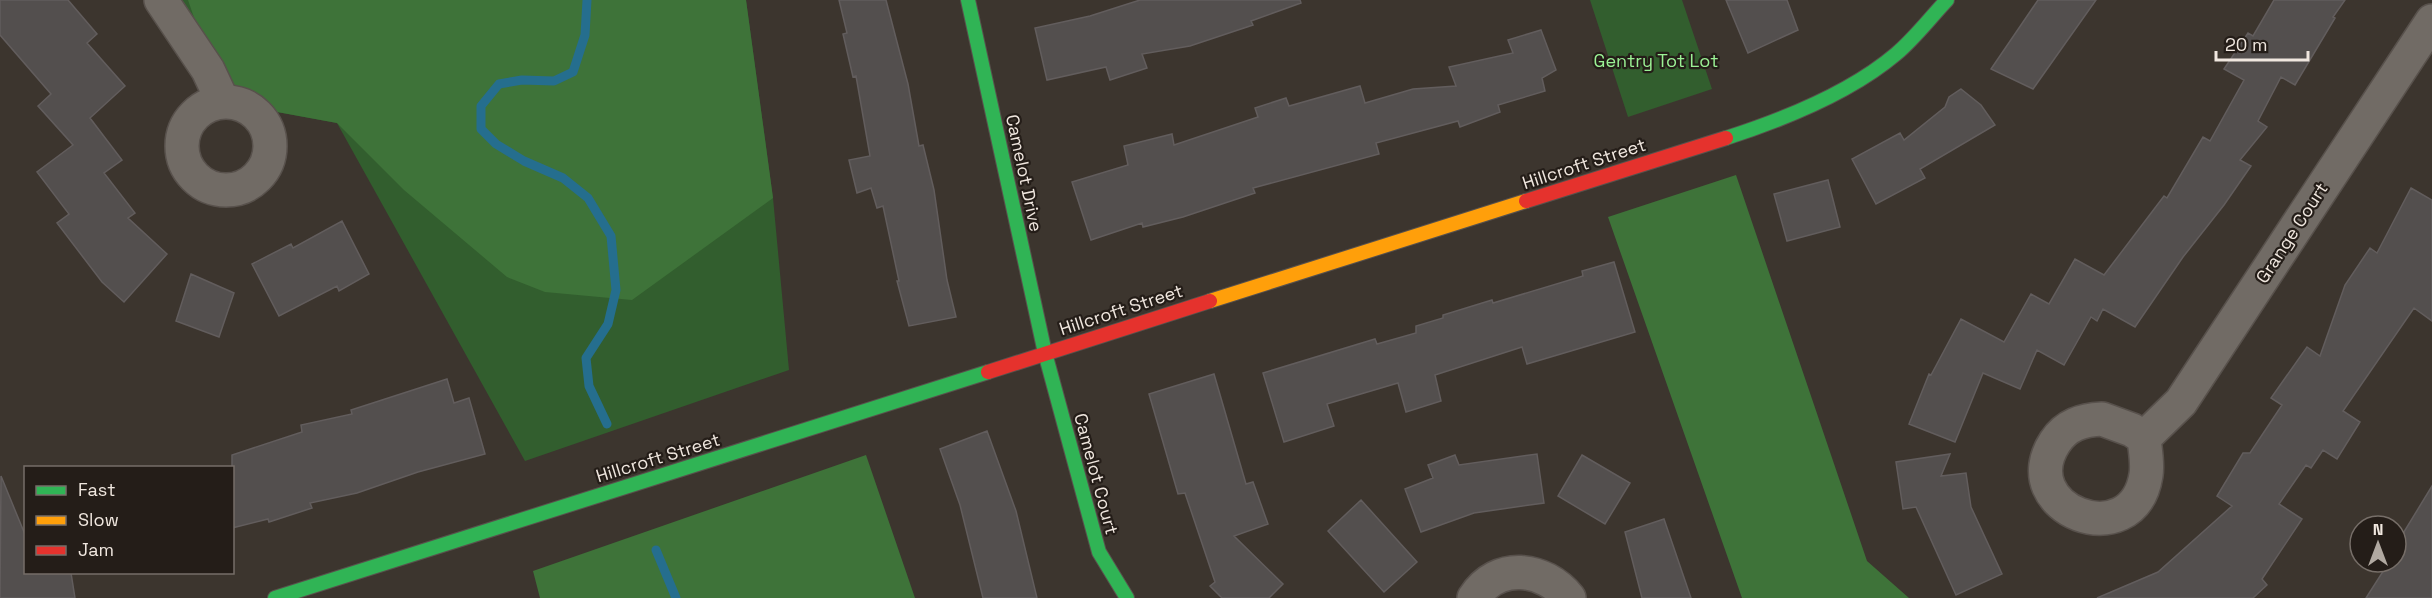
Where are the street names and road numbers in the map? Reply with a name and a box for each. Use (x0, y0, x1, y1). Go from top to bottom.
street label: Camelot Drive (1001, 112, 1048, 234)
street label: Hillcroft Street (1519, 133, 1649, 194)
street label: Grange Court (2251, 178, 2333, 287)
street label: Hillcroft Street (1056, 279, 1186, 340)
street label: Camelot Court (1069, 411, 1124, 537)
street label: Hillcroft Street (593, 428, 723, 487)

